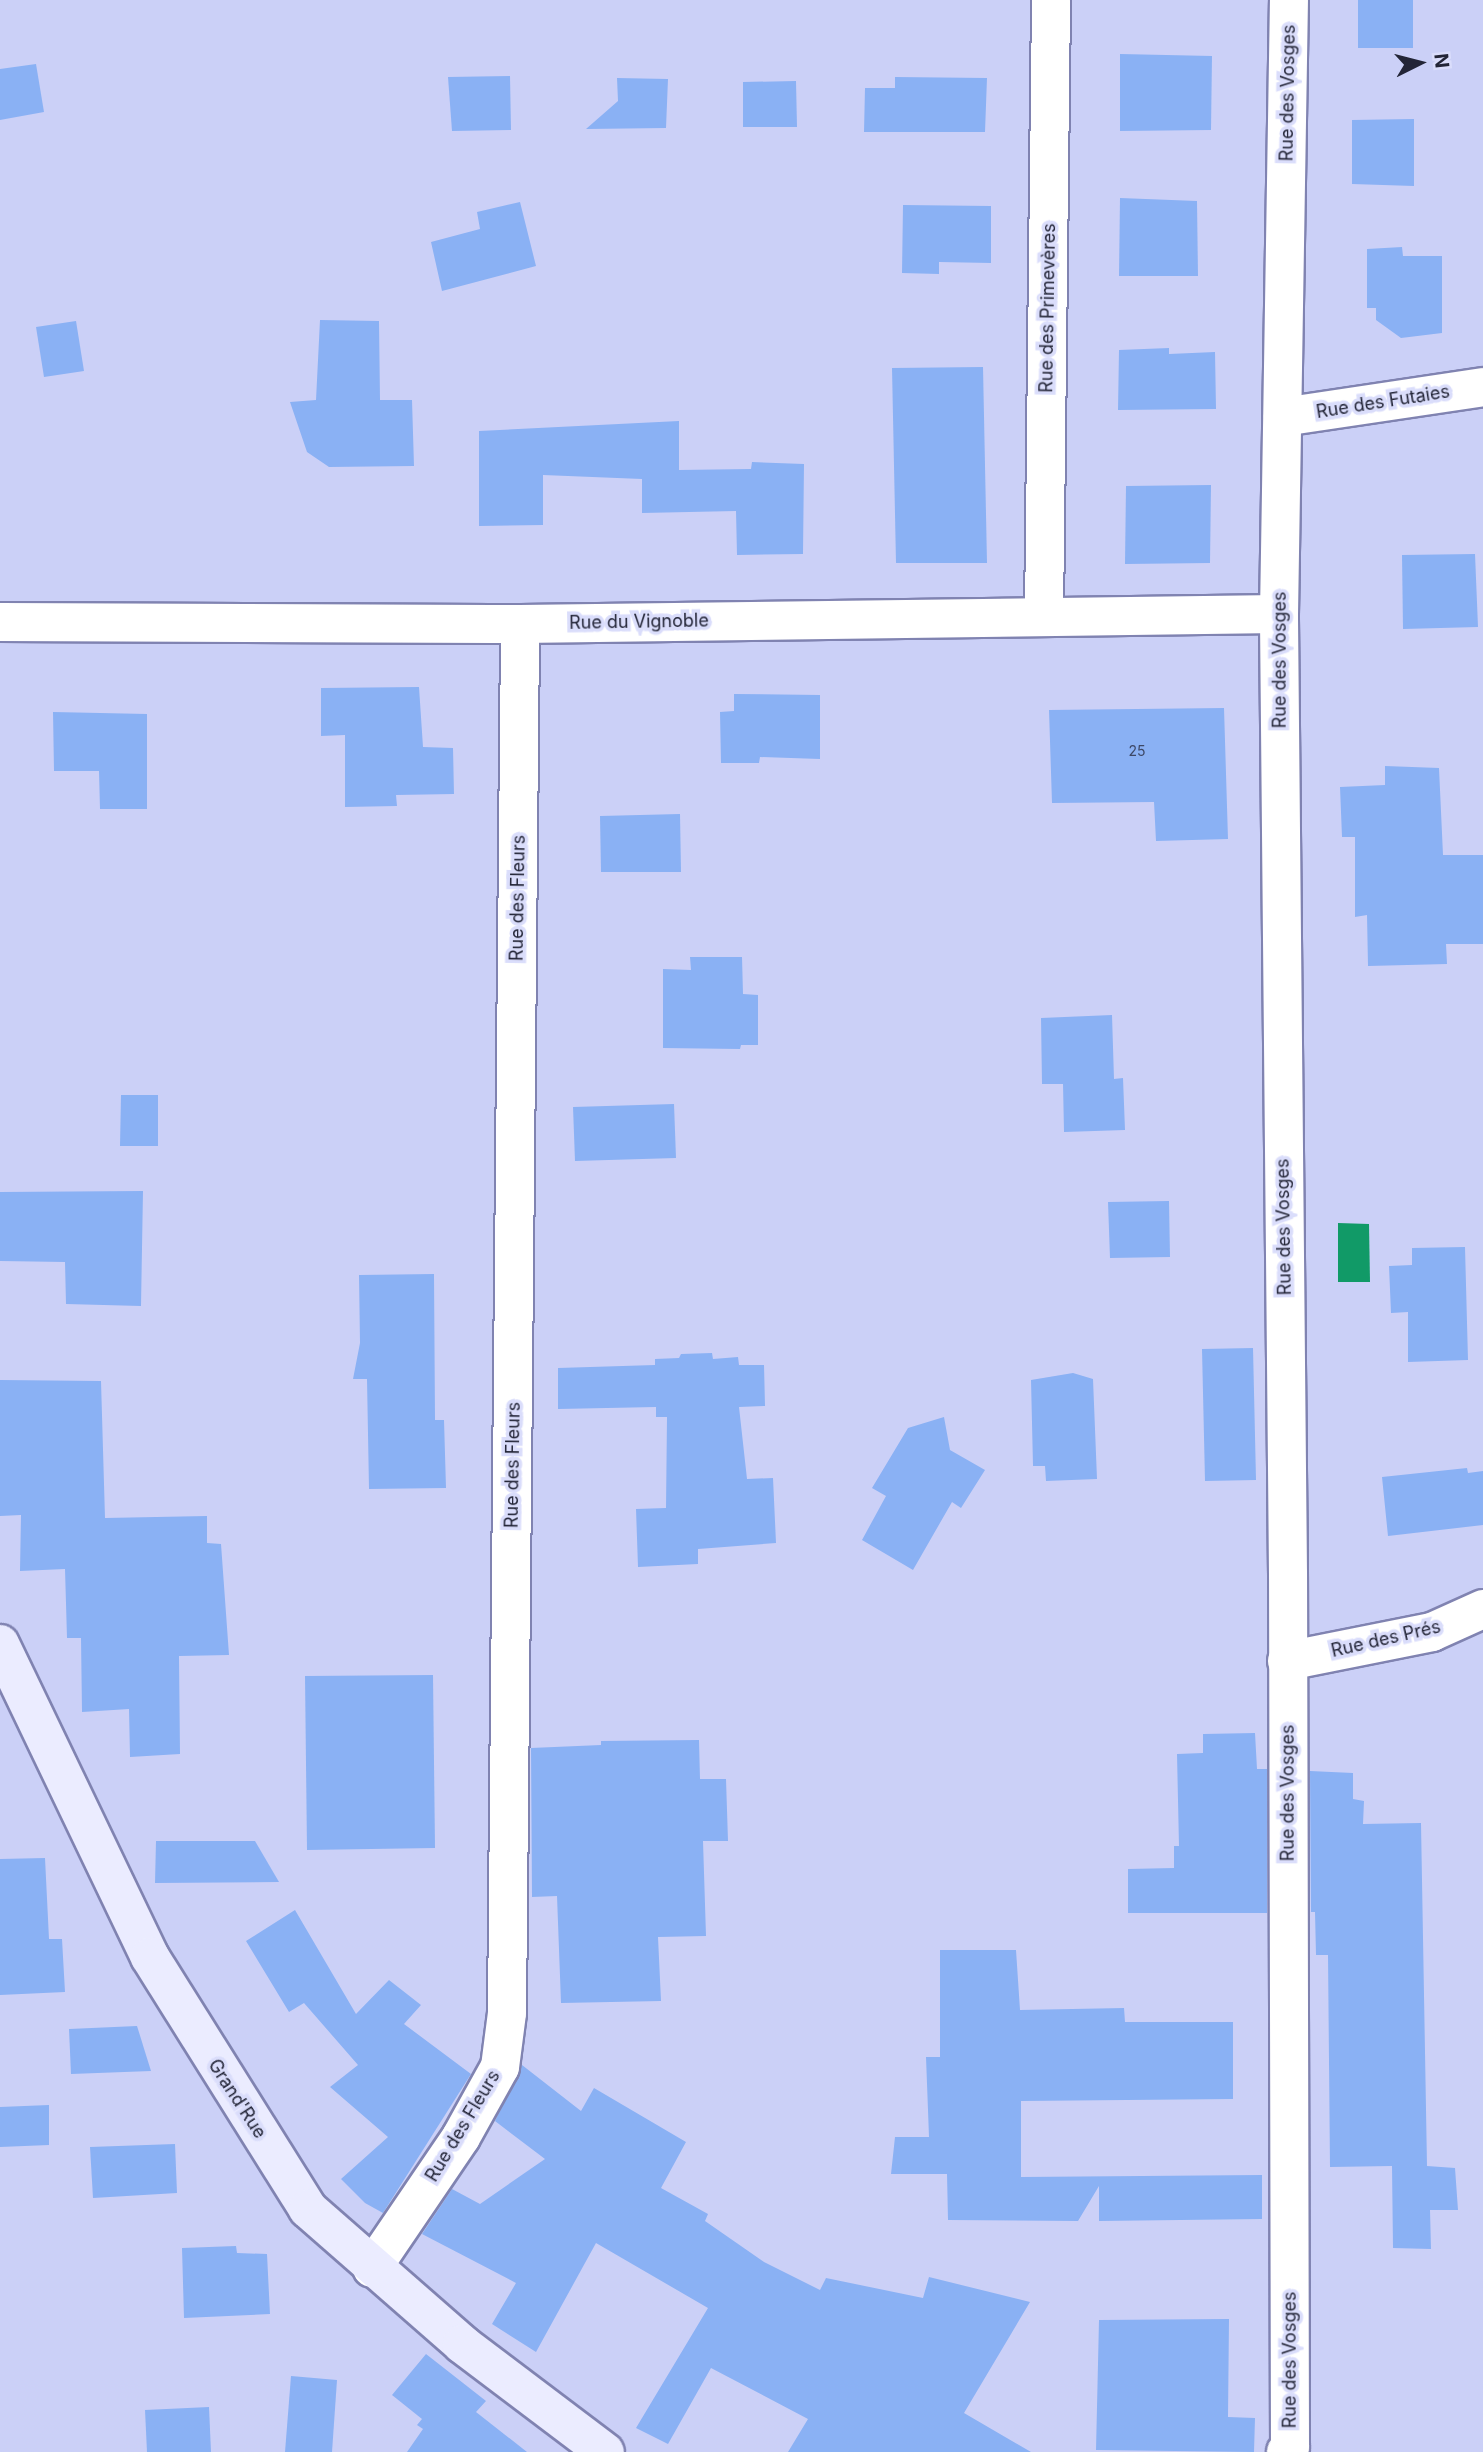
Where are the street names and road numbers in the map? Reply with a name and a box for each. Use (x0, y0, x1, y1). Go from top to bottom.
street label: Rue des Vosges (1276, 24, 1300, 162)
street label: Rue des Primevères (1036, 223, 1060, 393)
street label: Rue des Futaies (1315, 381, 1451, 423)
street label: Rue des Vosges (1269, 592, 1291, 728)
street label: Rue du Vignoble (569, 610, 709, 634)
street label: Rue des Fleurs (506, 835, 530, 961)
street label: Rue des Vosges (1272, 1158, 1296, 1296)
street label: Rue des Fleurs (501, 1402, 525, 1528)
street label: Rue des Prés (1329, 1616, 1443, 1662)
street label: Rue des Vosges (1277, 1725, 1299, 1861)
street label: Grand'Rue (203, 2055, 271, 2143)
street label: Rue des Fleurs (421, 2066, 505, 2186)
street label: Rue des Vosges (1279, 2292, 1301, 2428)

